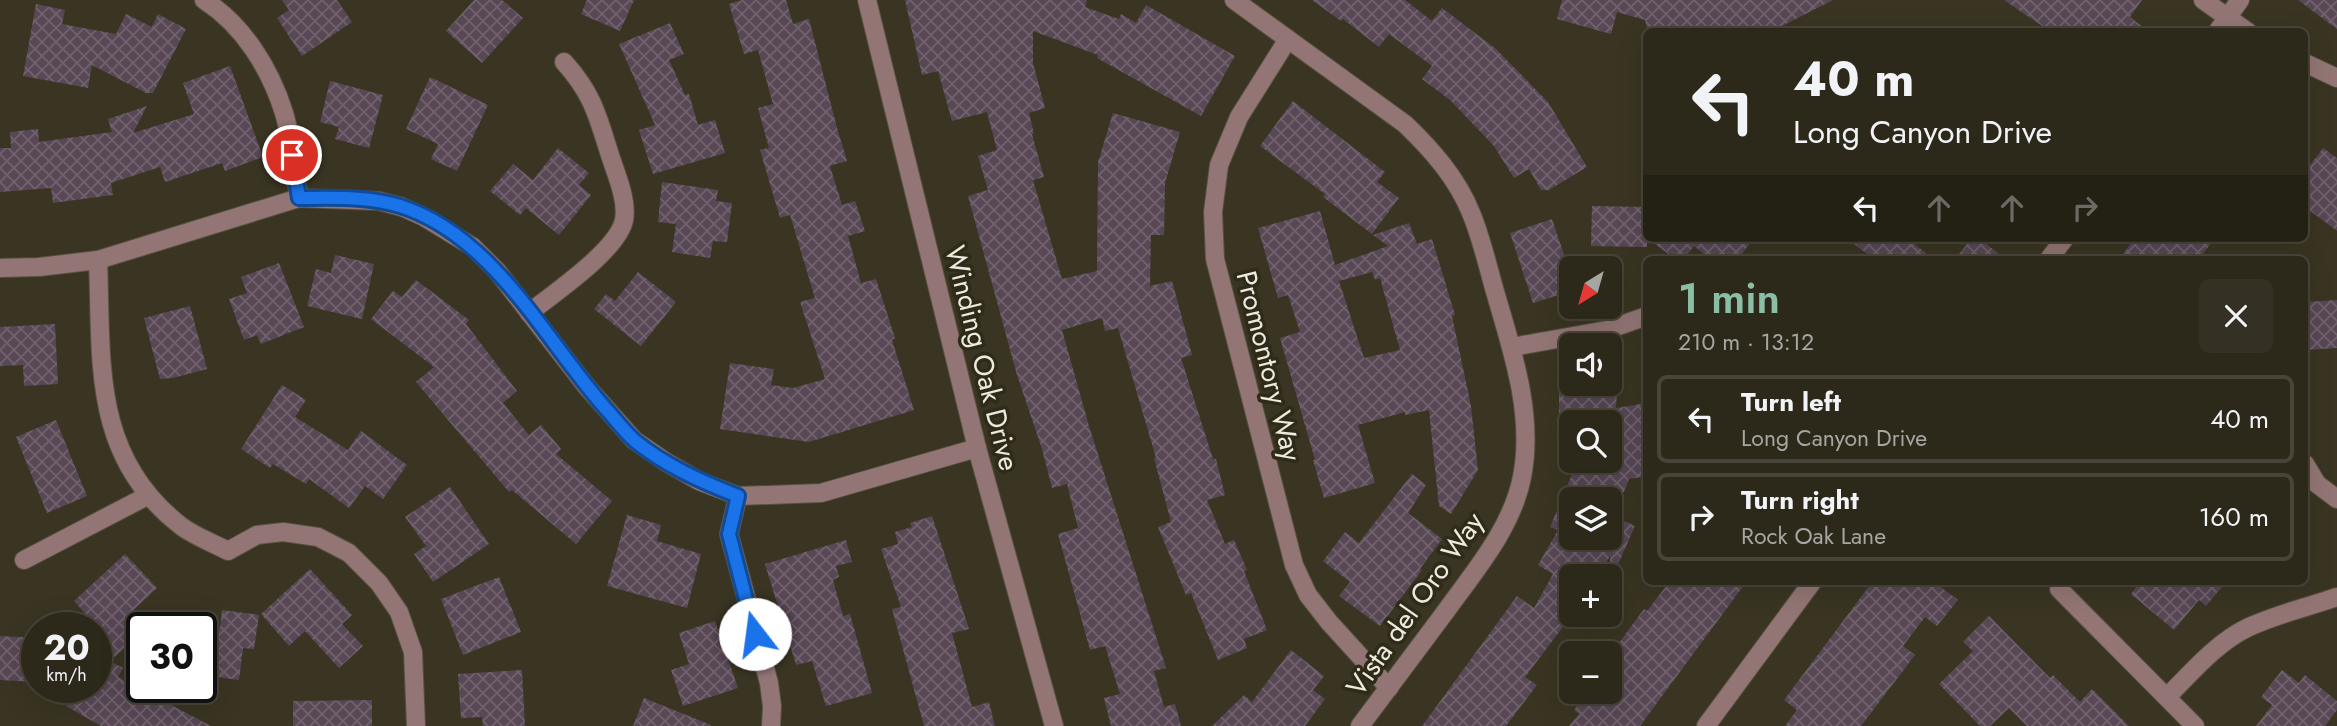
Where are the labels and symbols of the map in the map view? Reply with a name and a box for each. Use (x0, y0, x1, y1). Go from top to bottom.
pin (262, 125, 322, 185)
street label: Winding Oak Drive (934, 241, 1030, 475)
north arrow (1559, 256, 1622, 318)
street label: Promontory Way (1226, 267, 1313, 466)
street label: Vista del Oro Way (1336, 503, 1494, 704)
position arrow (718, 597, 792, 671)
speed limit sign: 30 (126, 612, 217, 703)

